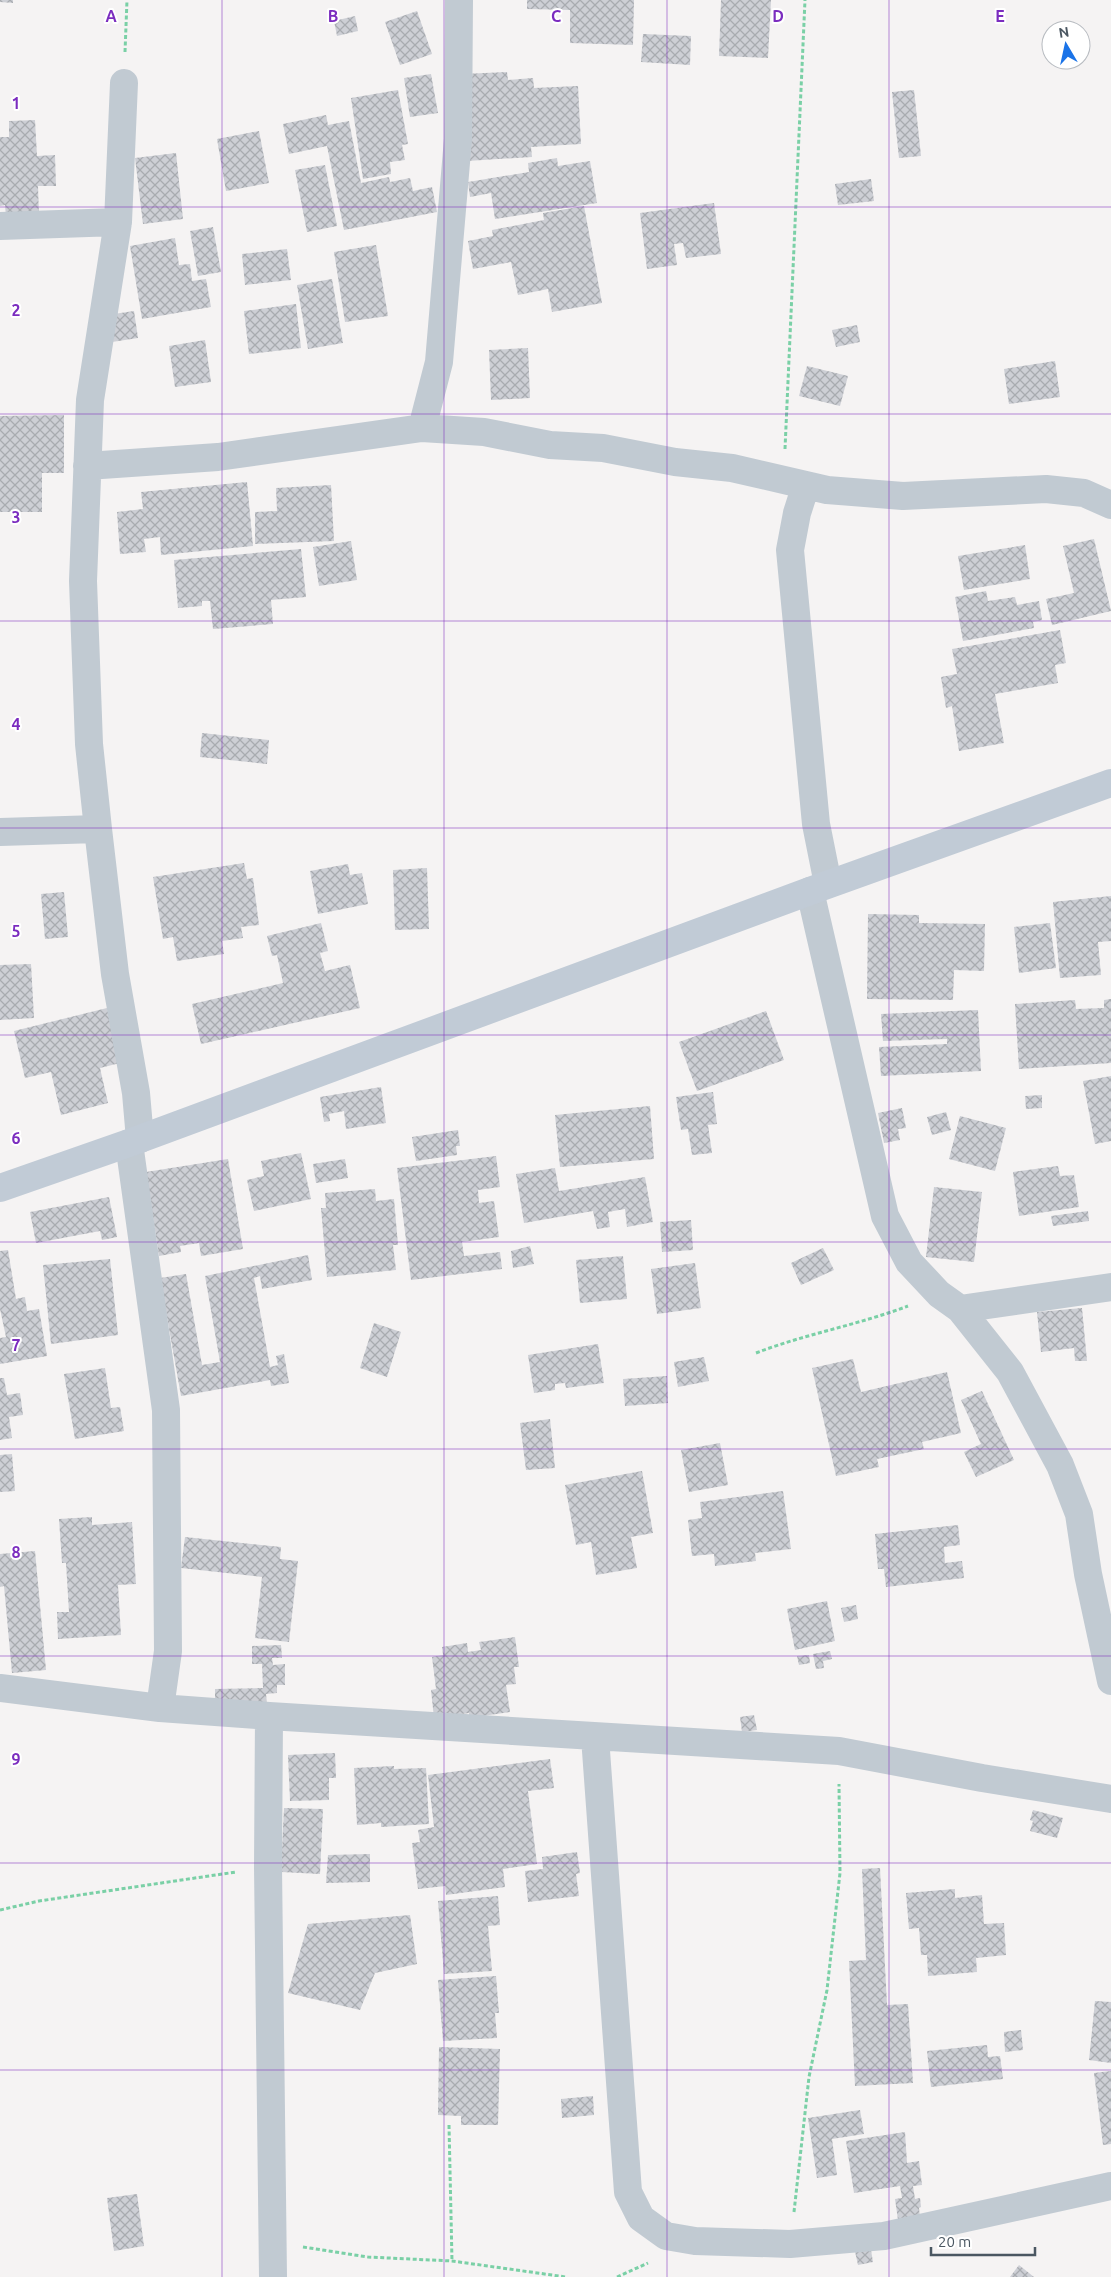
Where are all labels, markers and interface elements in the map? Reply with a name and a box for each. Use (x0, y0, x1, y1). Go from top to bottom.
text: A (105, 7, 117, 25)
text: B (328, 7, 338, 25)
text: C (551, 7, 561, 25)
text: D (772, 7, 784, 25)
text: E (995, 7, 1005, 25)
north arrow (1041, 20, 1091, 70)
text: N (1058, 23, 1070, 41)
text: 1 (11, 94, 21, 112)
text: 2 (11, 301, 21, 319)
text: 3 (11, 508, 21, 526)
text: 4 (11, 715, 21, 733)
text: 5 (11, 922, 21, 940)
text: 6 (11, 1129, 21, 1147)
text: 7 (11, 1336, 21, 1354)
text: 8 (11, 1543, 21, 1561)
text: 9 (11, 1750, 21, 1768)
scale bar (931, 2224, 1035, 2256)
text: 20 m (938, 2233, 971, 2250)

